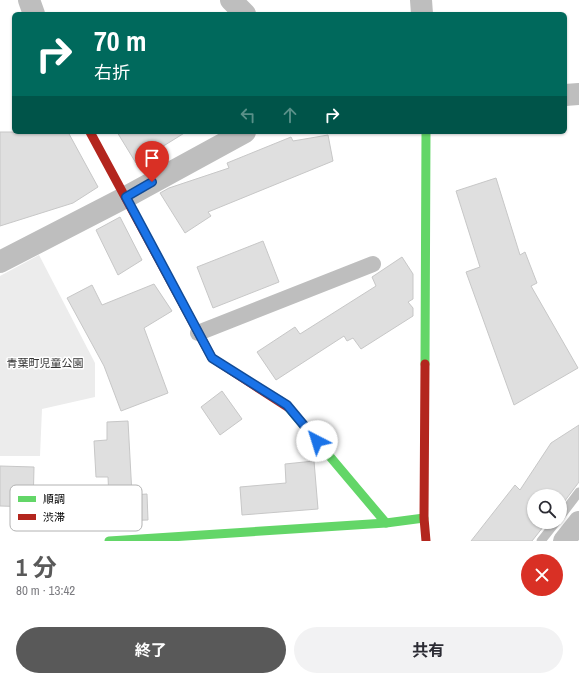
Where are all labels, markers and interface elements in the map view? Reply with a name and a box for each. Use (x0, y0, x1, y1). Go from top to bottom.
text: 70 m (94, 22, 146, 60)
icon: right (28, 28, 80, 80)
text: 右折 (94, 60, 130, 85)
icon: left (237, 104, 259, 126)
icon: ahead (279, 104, 301, 126)
icon: right (321, 104, 343, 126)
pin (135, 141, 169, 182)
icon: arrive (141, 147, 163, 169)
park label: 青葉町児童公園 (7, 356, 84, 370)
position arrow (296, 420, 338, 462)
legend (10, 485, 142, 531)
map controls (527, 489, 567, 529)
button: search (527, 489, 567, 529)
text: 順調 (43, 492, 65, 506)
text: 渋滞 (43, 510, 65, 524)
text: 1 分 (16, 551, 56, 583)
button: close (521, 554, 563, 596)
text: 80 m · 13:42 (16, 582, 75, 599)
button: 終了 (16, 627, 286, 673)
button: 共有 (294, 627, 563, 673)

